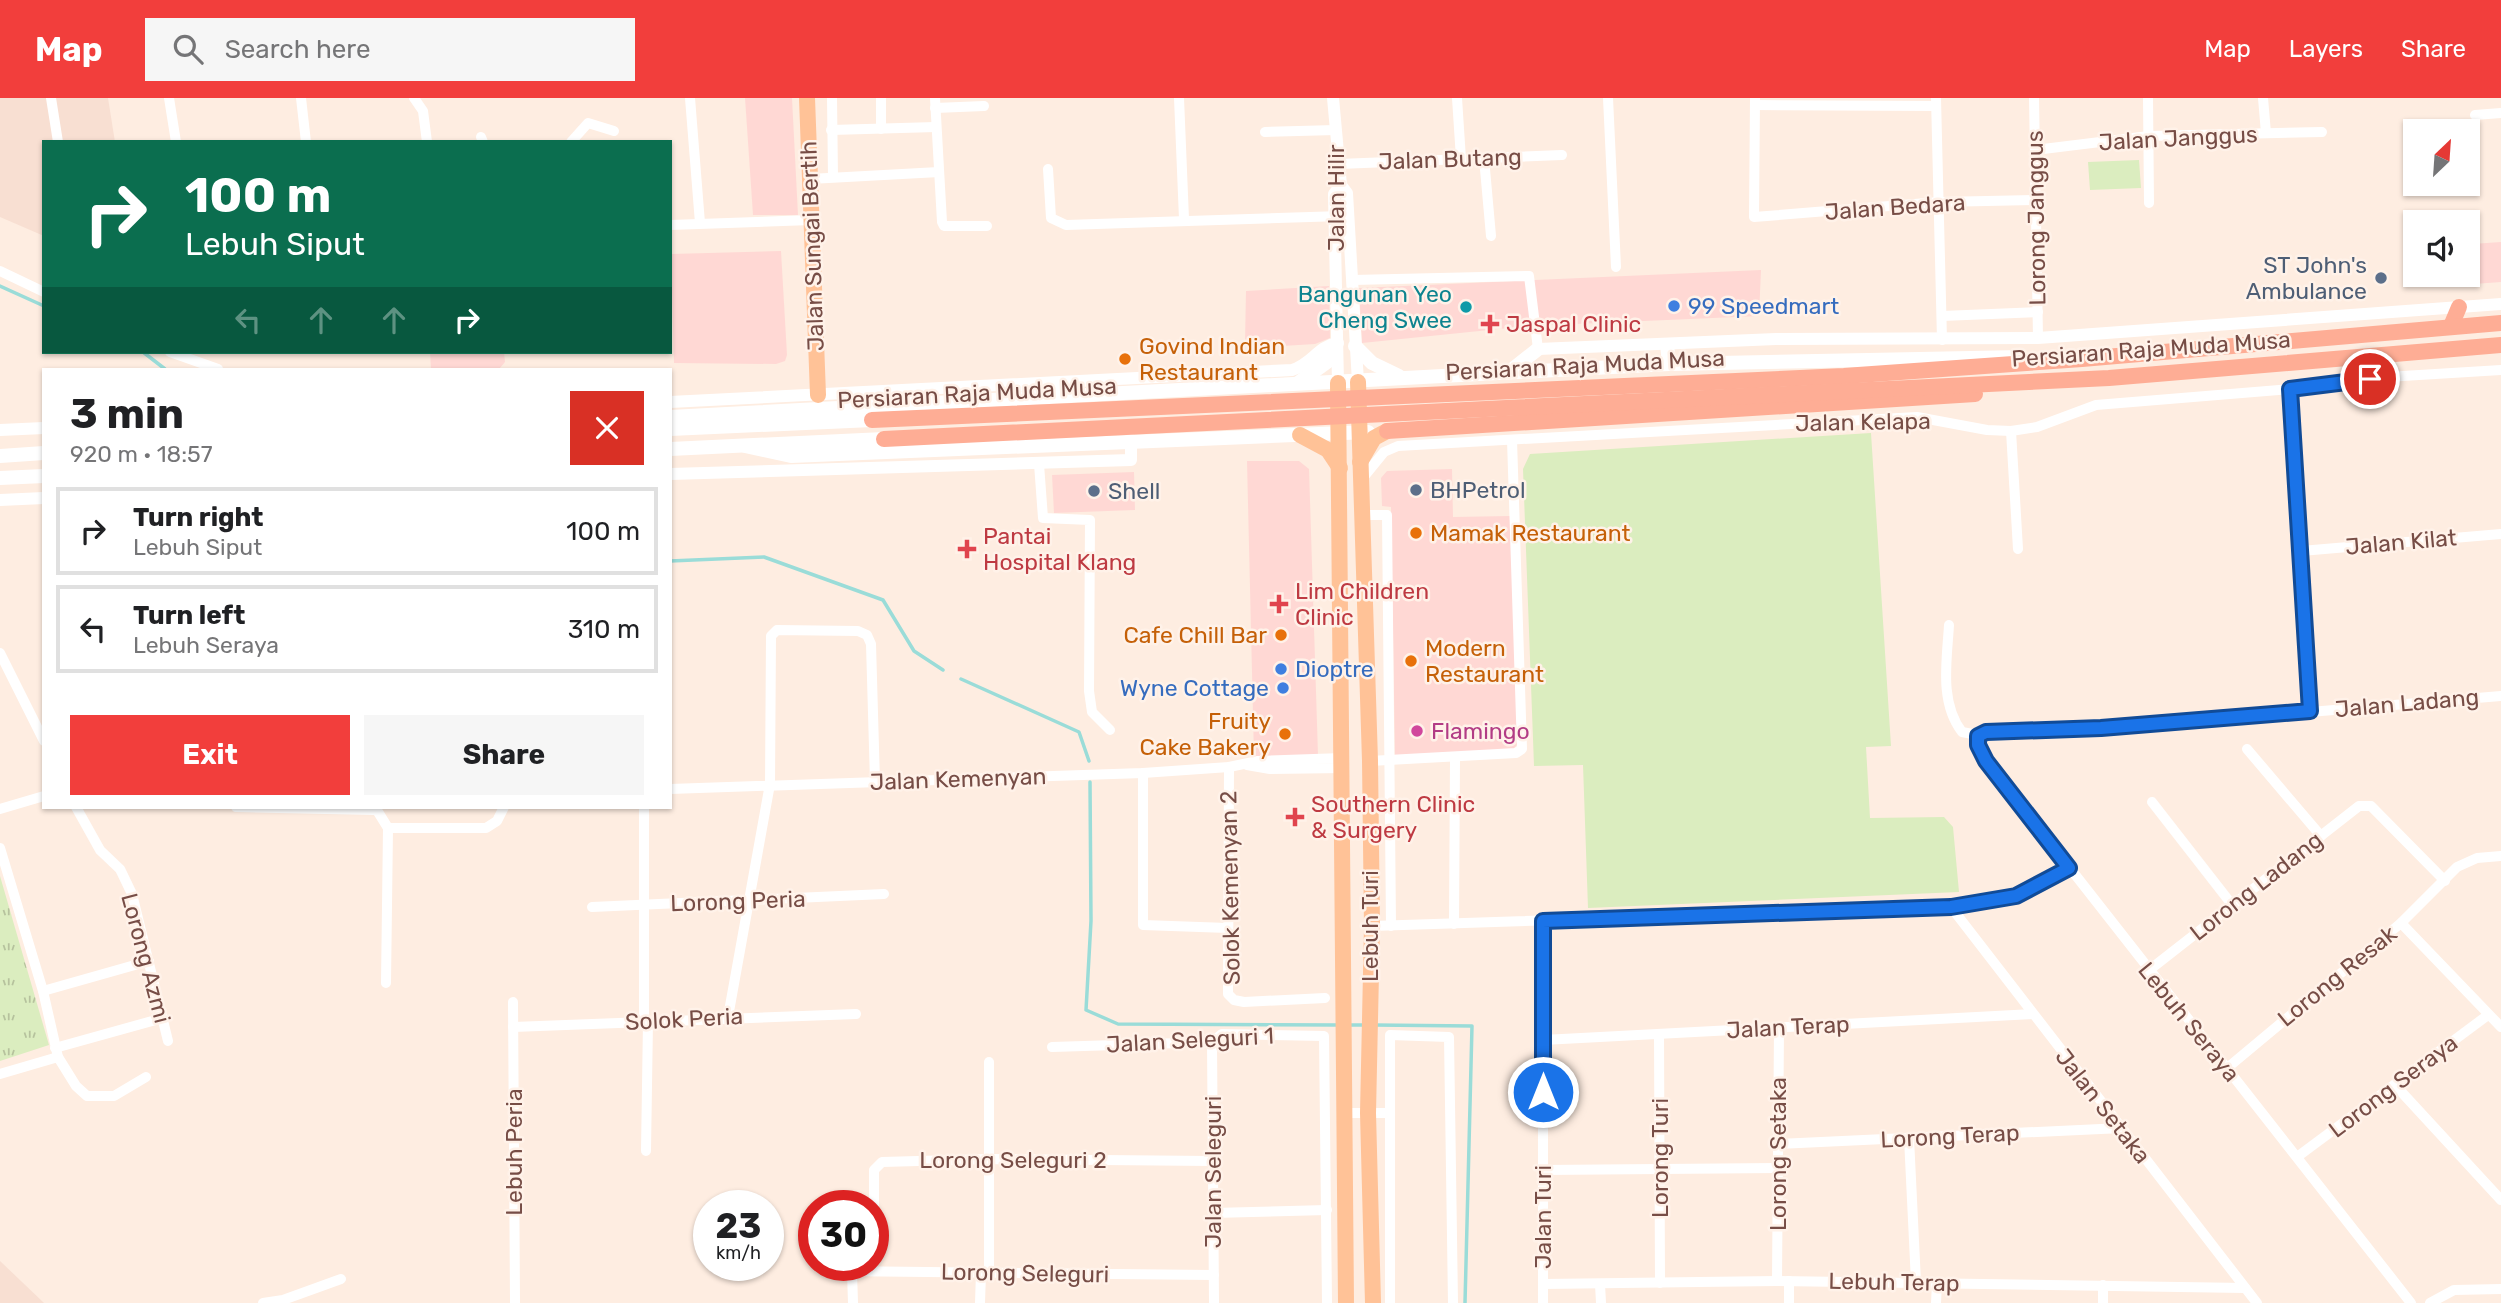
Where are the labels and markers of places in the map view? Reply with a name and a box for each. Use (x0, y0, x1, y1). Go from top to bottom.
place label: ST John's Ambulance (2246, 251, 2367, 305)
marker: ST John's Ambulance (2373, 270, 2389, 286)
place label: Bangunan Yeo Cheng Swee (1298, 280, 1452, 334)
place label: 99 Speedmart (1688, 292, 1839, 320)
marker: 99 Speedmart (1666, 298, 1682, 314)
marker: Bangunan Yeo Cheng Swee (1458, 299, 1474, 315)
place label: Jaspal Clinic (1506, 310, 1641, 338)
marker: Jaspal Clinic (1480, 314, 1500, 334)
place label: Govind Indian Restaurant (1139, 332, 1285, 386)
pin (2340, 349, 2400, 409)
marker: Govind Indian Restaurant (1117, 351, 1133, 367)
place label: BHPetrol (1430, 476, 1526, 504)
place label: Shell (1108, 477, 1160, 505)
marker: BHPetrol (1408, 482, 1424, 498)
marker: Shell (1086, 483, 1102, 499)
place label: Mamak Restaurant (1430, 519, 1630, 547)
place label: Pantai Hospital Klang (983, 522, 1136, 576)
marker: Mamak Restaurant (1408, 525, 1424, 541)
marker: Pantai Hospital Klang (957, 539, 977, 559)
place label: Lim Children Clinic (1295, 577, 1429, 631)
marker: Lim Children Clinic (1269, 594, 1289, 614)
place label: Cafe Chill Bar (1123, 621, 1267, 649)
marker: Cafe Chill Bar (1273, 627, 1289, 643)
place label: Modern Restaurant (1425, 634, 1544, 688)
marker: Modern Restaurant (1403, 653, 1419, 669)
place label: Dioptre (1295, 655, 1374, 683)
marker: Dioptre (1273, 661, 1289, 677)
place label: Wyne Cottage (1120, 674, 1269, 702)
marker: Wyne Cottage (1275, 680, 1291, 696)
place label: Fruity Cake Bakery (1139, 707, 1271, 761)
place label: Flamingo (1431, 717, 1530, 745)
marker: Flamingo (1409, 723, 1425, 739)
marker: Fruity Cake Bakery (1277, 726, 1293, 742)
place label: Southern Clinic & Surgery (1311, 790, 1475, 844)
marker: Southern Clinic & Surgery (1285, 807, 1305, 827)

